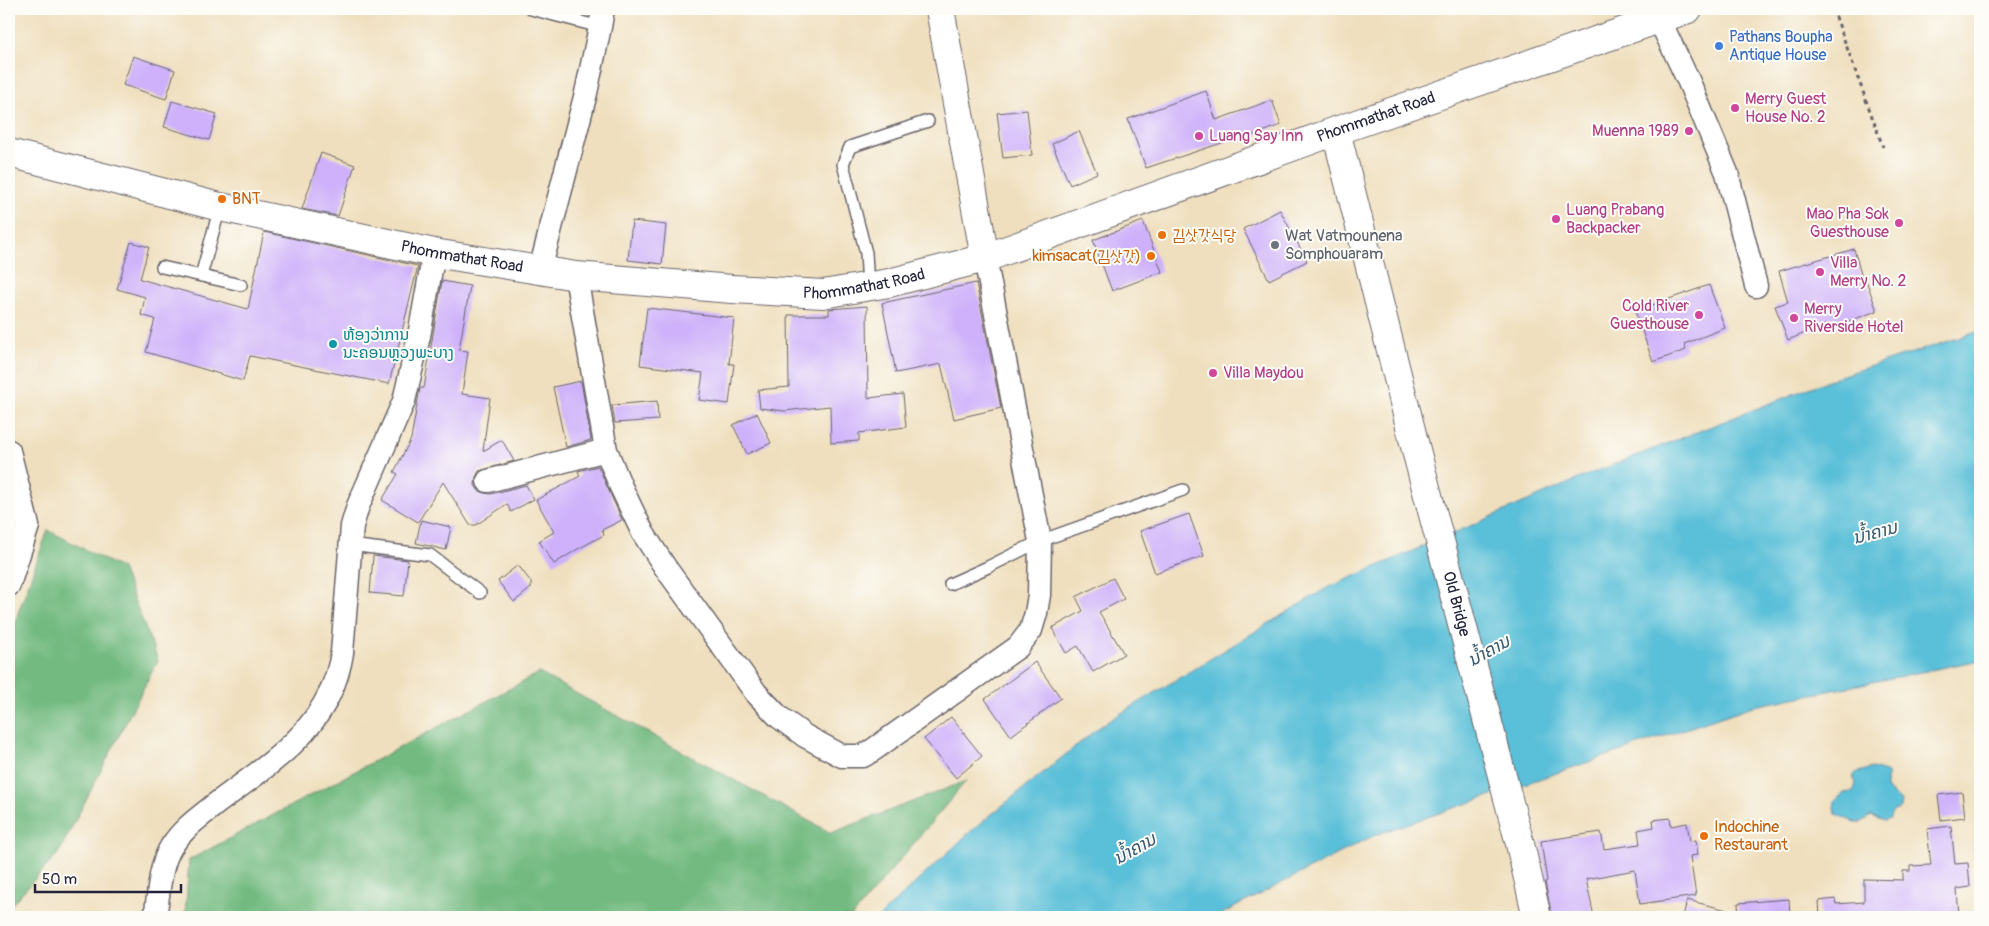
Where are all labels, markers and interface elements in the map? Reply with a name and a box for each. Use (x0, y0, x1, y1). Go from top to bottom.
place label: Pathans Boupha Antique House (1729, 27, 1833, 65)
marker: Pathans Boupha Antique House (1713, 40, 1725, 52)
street label: Phommathat Road (1314, 87, 1438, 147)
place label: Merry Guest House No. 2 (1745, 89, 1827, 127)
marker: Merry Guest House No. 2 (1729, 102, 1741, 114)
place label: Muenna 1989 (1592, 121, 1679, 141)
marker: Muenna 1989 (1683, 125, 1695, 137)
place label: Luang Say Inn (1209, 126, 1303, 146)
marker: Luang Say Inn (1193, 130, 1205, 142)
place label: BNT (232, 189, 261, 209)
marker: BNT (216, 193, 228, 205)
place label: Luang Prabang Backpacker (1566, 200, 1664, 238)
place label: Mao Pha Sok Guesthouse (1806, 204, 1889, 242)
marker: Luang Prabang Backpacker (1550, 213, 1562, 225)
marker: Mao Pha Sok Guesthouse (1893, 217, 1905, 229)
place label: 김삿갓식당 (1172, 225, 1237, 245)
place label: Wat Vatmounena Somphouaram (1285, 226, 1403, 264)
marker: 김삿갓식당 (1156, 229, 1168, 241)
street label: Phommathat Road (399, 236, 525, 277)
marker: Wat Vatmounena Somphouaram (1269, 239, 1281, 251)
place label: kimsacat(김삿갓) (1032, 246, 1141, 266)
marker: kimsacat(김삿갓) (1145, 250, 1157, 262)
place label: Villa Merry No. 2 (1830, 253, 1907, 291)
street label: Phommathat Road (802, 264, 927, 304)
marker: Villa Merry No. 2 (1814, 266, 1826, 278)
place label: Cold River Guesthouse (1610, 296, 1689, 334)
place label: Merry Riverside Hotel (1804, 299, 1904, 337)
marker: Cold River Guesthouse (1693, 309, 1705, 321)
marker: Merry Riverside Hotel (1788, 312, 1800, 324)
place label: ຫ້ອງວ່າການ ນະຄອນຫຼວງພະບາງ (343, 325, 454, 363)
marker: ຫ້ອງວ່າການ ນະຄອນຫຼວງພະບາງ (327, 338, 339, 350)
place label: Villa Maydou (1223, 363, 1304, 383)
marker: Villa Maydou (1207, 367, 1219, 379)
water label: ນ້ຳຄານ (1850, 513, 1902, 550)
street label: Old Bridge (1438, 569, 1475, 639)
water label: ນ້ຳຄານ (1462, 627, 1516, 672)
place label: Indochine Restaurant (1714, 817, 1788, 855)
water label: ນ້ຳຄານ (1108, 825, 1162, 870)
marker: Indochine Restaurant (1698, 830, 1710, 842)
scale bar (35, 861, 181, 893)
text: 50 m (42, 870, 77, 889)

